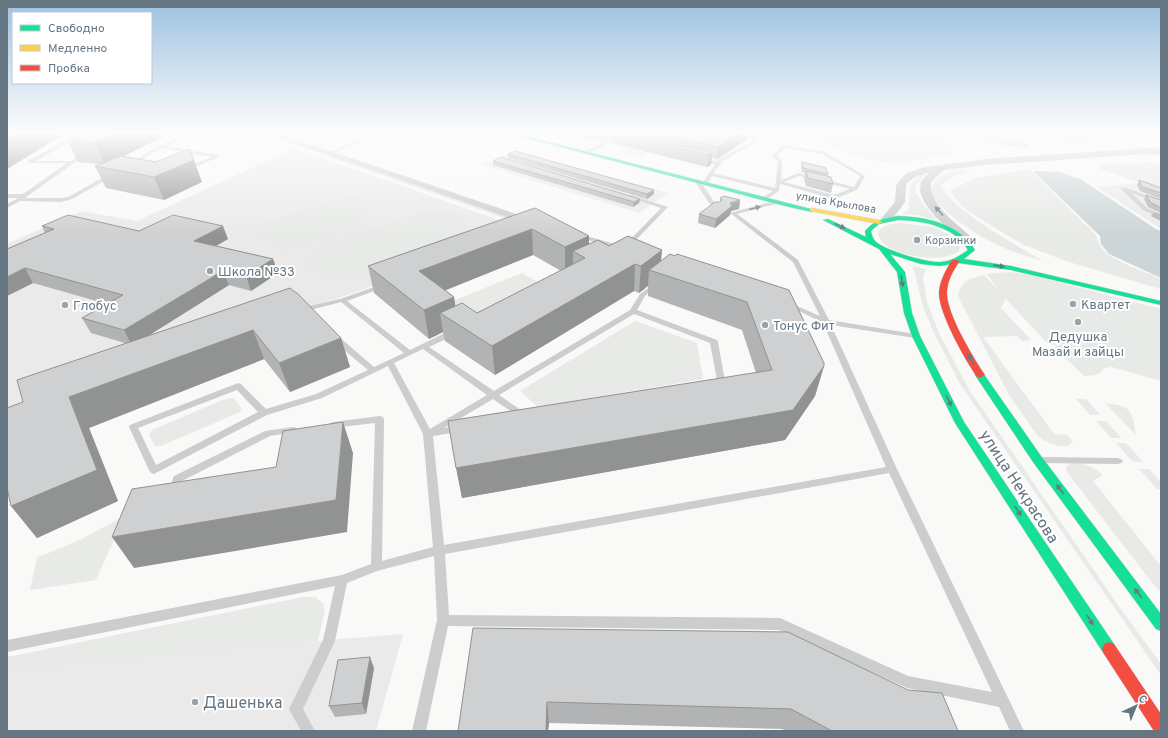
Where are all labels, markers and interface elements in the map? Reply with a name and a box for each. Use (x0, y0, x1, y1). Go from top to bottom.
legend (12, 12, 152, 84)
text: Свободно (48, 21, 105, 37)
text: Медленно (48, 41, 108, 57)
text: Пробка (48, 61, 90, 77)
street label: улица Крылова (795, 189, 877, 217)
one-way arrow (750, 205, 762, 211)
one-way arrow (934, 206, 943, 217)
one-way arrow (834, 223, 846, 229)
place label: Корзинки (925, 234, 976, 248)
marker: Корзинки (912, 235, 922, 245)
one-way arrow (993, 263, 1005, 269)
place label: Школа №33 (218, 265, 295, 281)
marker: Школа №33 (205, 266, 215, 276)
one-way arrow (899, 275, 905, 287)
place label: Квартет (1081, 298, 1130, 314)
place label: Глобус (73, 299, 116, 315)
marker: Квартет (1068, 299, 1078, 309)
marker: Глобус (60, 300, 70, 310)
marker: Дедушка Мазай и зайцы (1073, 317, 1083, 327)
place label: Тонус Фит (773, 319, 835, 335)
marker: Тонус Фит (760, 320, 770, 330)
place label: Дедушка Мазай и зайцы (1032, 330, 1124, 361)
one-way arrow (967, 353, 974, 365)
one-way arrow (946, 395, 952, 407)
street label: улица Некрасова (974, 427, 1062, 548)
one-way arrow (1056, 484, 1064, 495)
one-way arrow (1015, 505, 1022, 517)
one-way arrow (1133, 588, 1142, 599)
one-way arrow (1086, 614, 1094, 625)
north arrow (1116, 686, 1156, 726)
text: С (1135, 692, 1150, 707)
place label: Дашенька (203, 694, 283, 714)
marker: Дашенька (190, 697, 200, 707)

